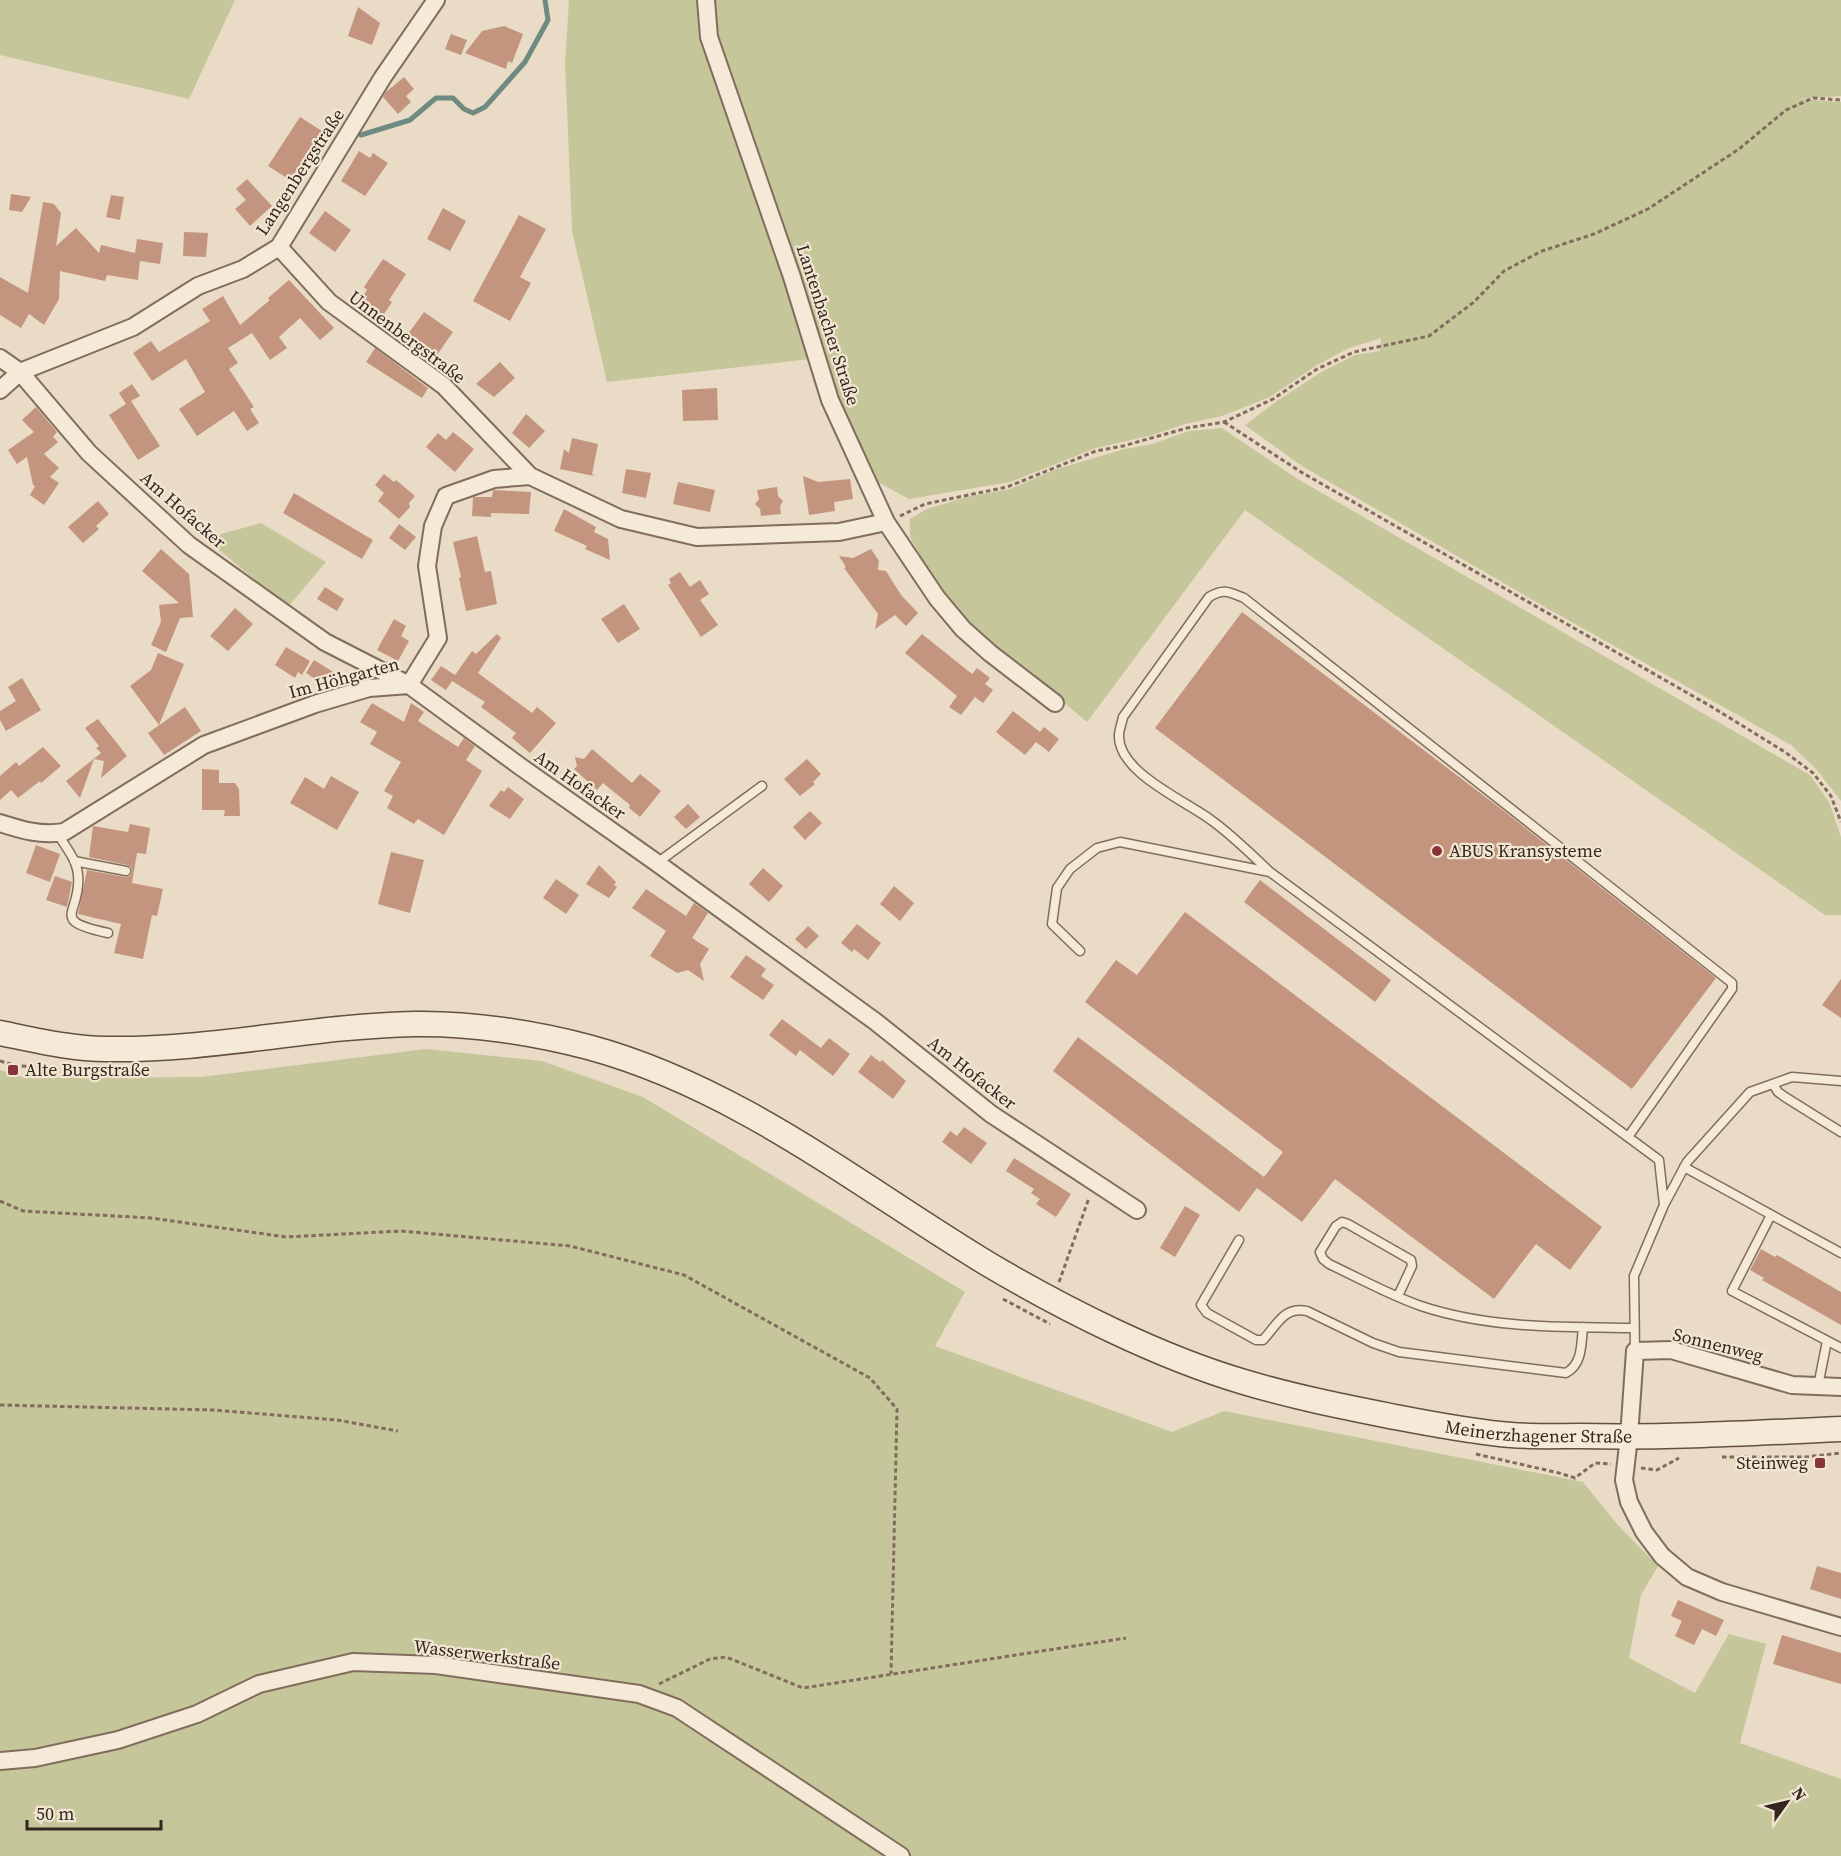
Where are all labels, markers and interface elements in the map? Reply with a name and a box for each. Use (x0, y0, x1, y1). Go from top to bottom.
street label: Langenbergstraße (249, 104, 350, 240)
street label: Lantenbacher Straße (791, 241, 866, 409)
street label: Unnenbergstraße (344, 284, 471, 389)
street label: Am Hofacker (135, 465, 232, 554)
street label: Im Höhgarten (286, 651, 402, 704)
street label: Am Hofacker (530, 744, 631, 826)
place label: ABUS Kransysteme (1449, 838, 1602, 863)
marker: ABUS Kransysteme (1430, 844, 1444, 858)
street label: Am Hofacker (923, 1030, 1022, 1115)
place label: Alte Burgstraße (25, 1057, 150, 1082)
marker: Alte Burgstraße (6, 1063, 20, 1077)
street label: Sonnenweg (1670, 1321, 1766, 1368)
street label: Meinerzhagener Straße (1443, 1413, 1632, 1448)
place label: Steinweg (1736, 1450, 1808, 1475)
marker: Steinweg (1813, 1456, 1827, 1470)
street label: Wasserwerkstraße (412, 1633, 562, 1676)
north arrow (1757, 1772, 1817, 1832)
text: N (1787, 1783, 1812, 1805)
scale bar (27, 1793, 160, 1831)
text: 50 m (36, 1801, 74, 1826)

